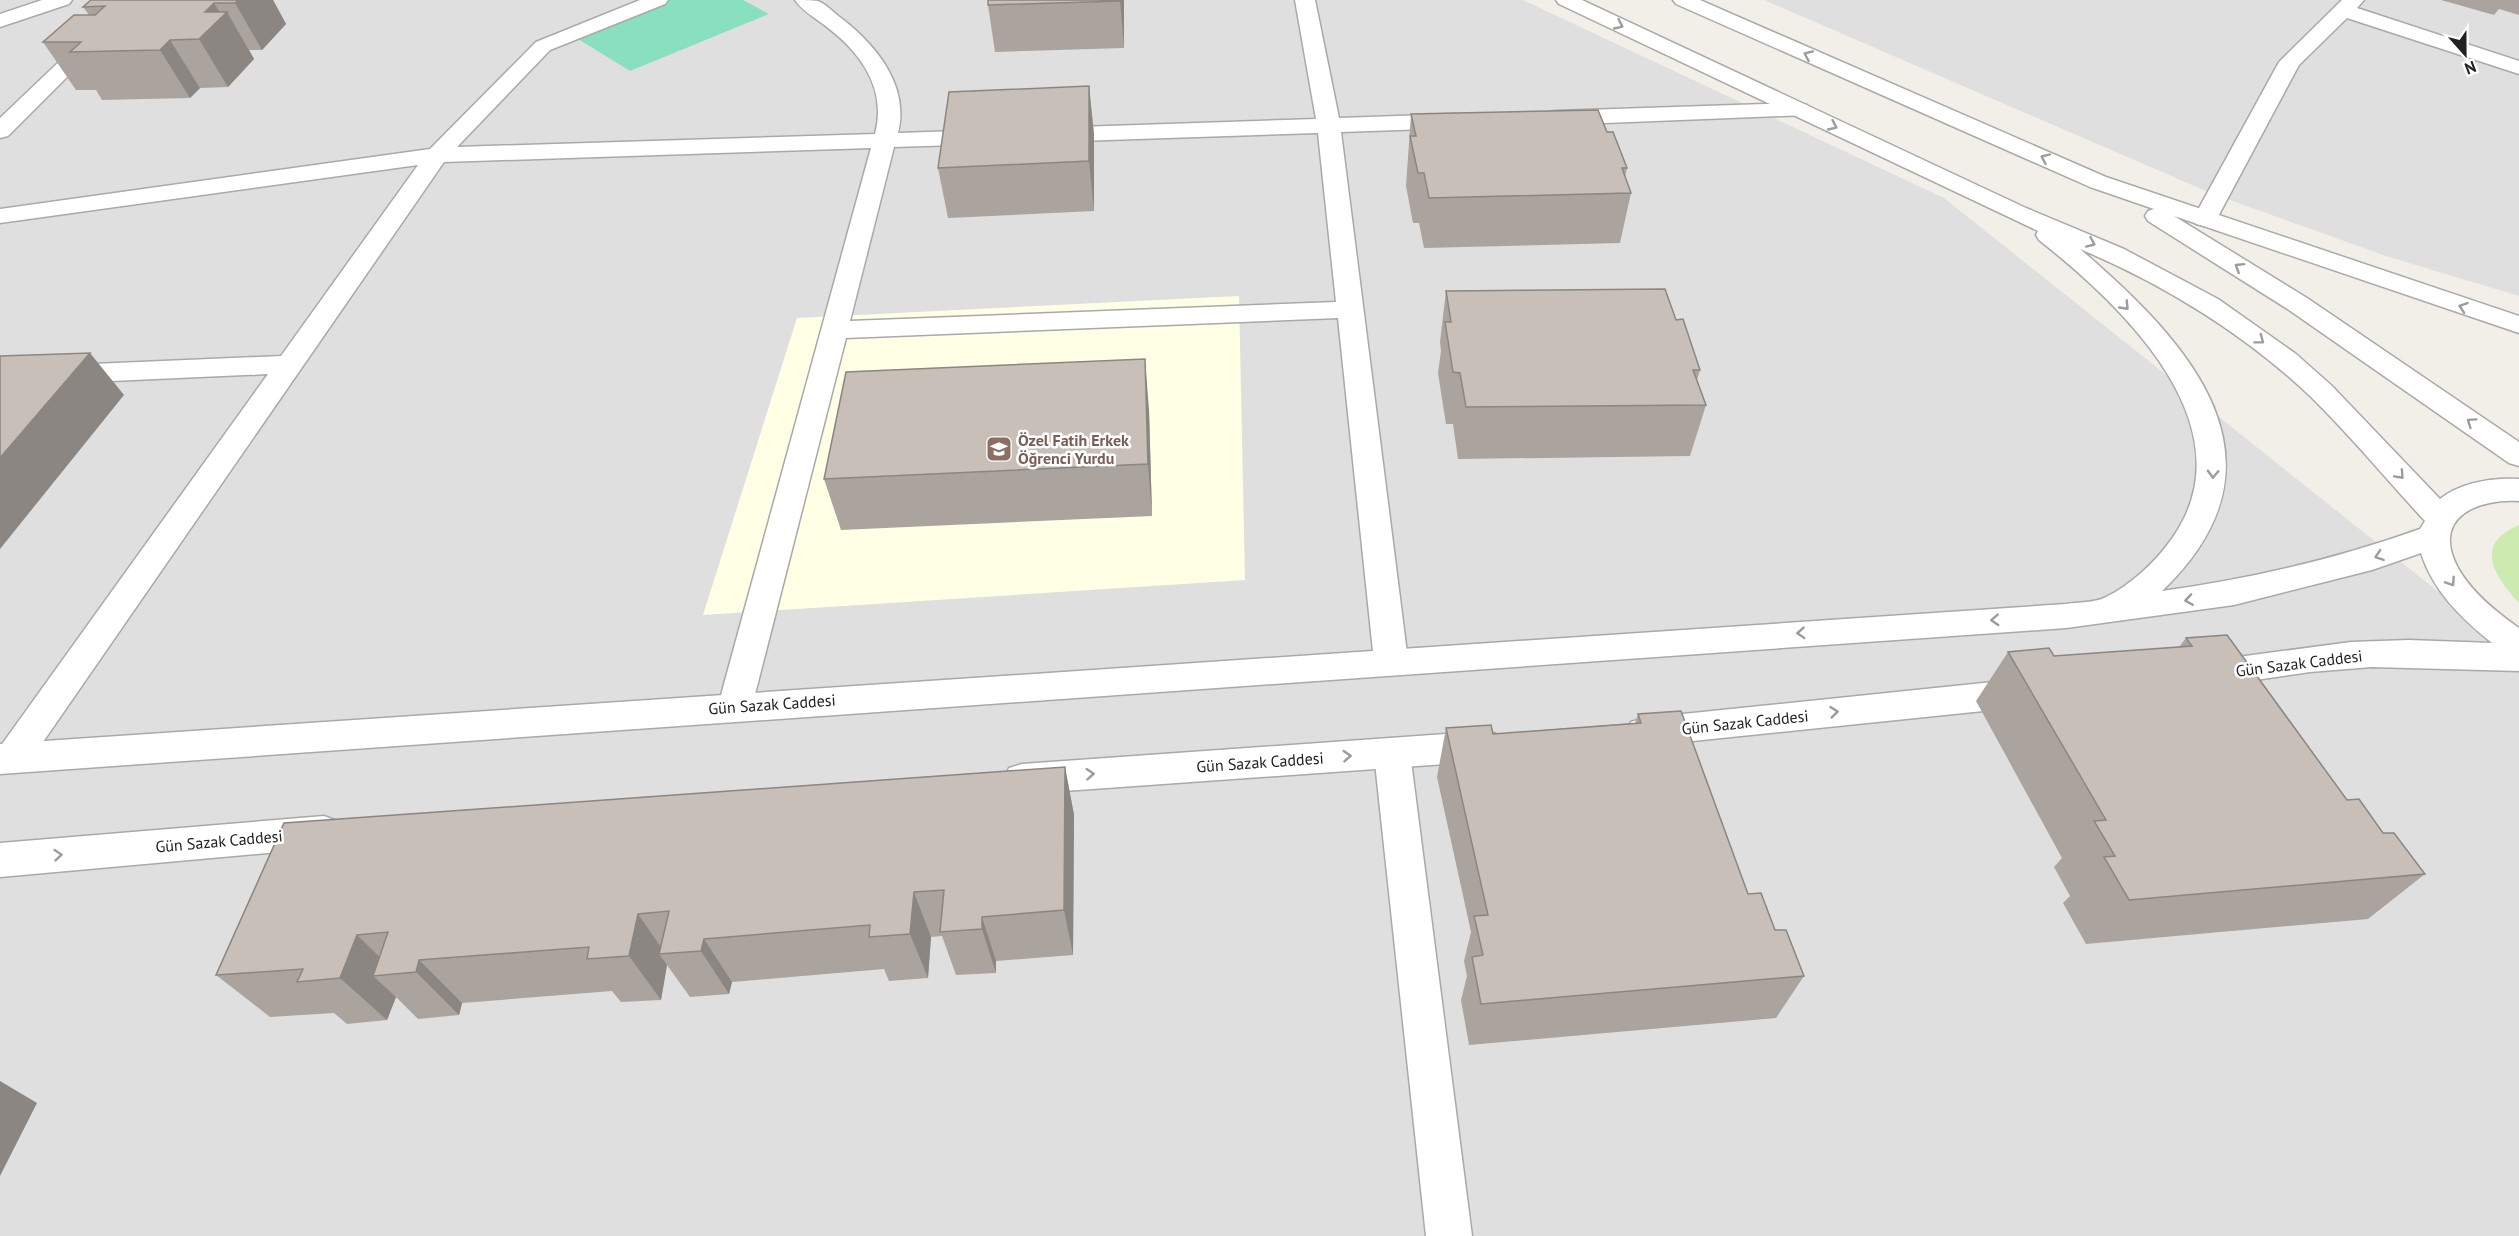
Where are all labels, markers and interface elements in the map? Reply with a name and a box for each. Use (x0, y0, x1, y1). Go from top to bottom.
one-way arrow (1613, 17, 1624, 29)
north arrow (2435, 24, 2495, 84)
one-way arrow (1804, 50, 1815, 62)
text: N (2462, 57, 2479, 79)
one-way arrow (1827, 119, 1838, 131)
one-way arrow (2040, 153, 2051, 165)
one-way arrow (2085, 236, 2096, 248)
one-way arrow (2235, 263, 2245, 275)
one-way arrow (2118, 299, 2129, 309)
one-way arrow (2458, 302, 2469, 315)
one-way arrow (2253, 333, 2264, 344)
one-way arrow (2467, 418, 2478, 429)
place label: Özel Fatih Erkek Öğrenci Yurdu (1018, 430, 1129, 468)
school or university icon: Özel Fatih Erkek Öğrenci Yurdu (984, 434, 1014, 464)
one-way arrow (2393, 468, 2404, 478)
one-way arrow (2207, 469, 2220, 478)
one-way arrow (2374, 548, 2385, 561)
one-way arrow (2444, 575, 2455, 586)
one-way arrow (2185, 593, 2195, 606)
one-way arrow (1991, 614, 2000, 627)
one-way arrow (1796, 627, 1805, 640)
street label: Gün Sazak Caddesi (2234, 645, 2364, 681)
street label: Gün Sazak Caddesi (708, 690, 836, 718)
street label: Gün Sazak Caddesi (1681, 705, 1809, 739)
one-way arrow (1830, 707, 1839, 719)
street label: Gün Sazak Caddesi (1196, 748, 1324, 776)
one-way arrow (1343, 750, 1352, 763)
one-way arrow (1086, 768, 1095, 781)
street label: Gün Sazak Caddesi (155, 825, 283, 857)
one-way arrow (54, 849, 63, 862)

